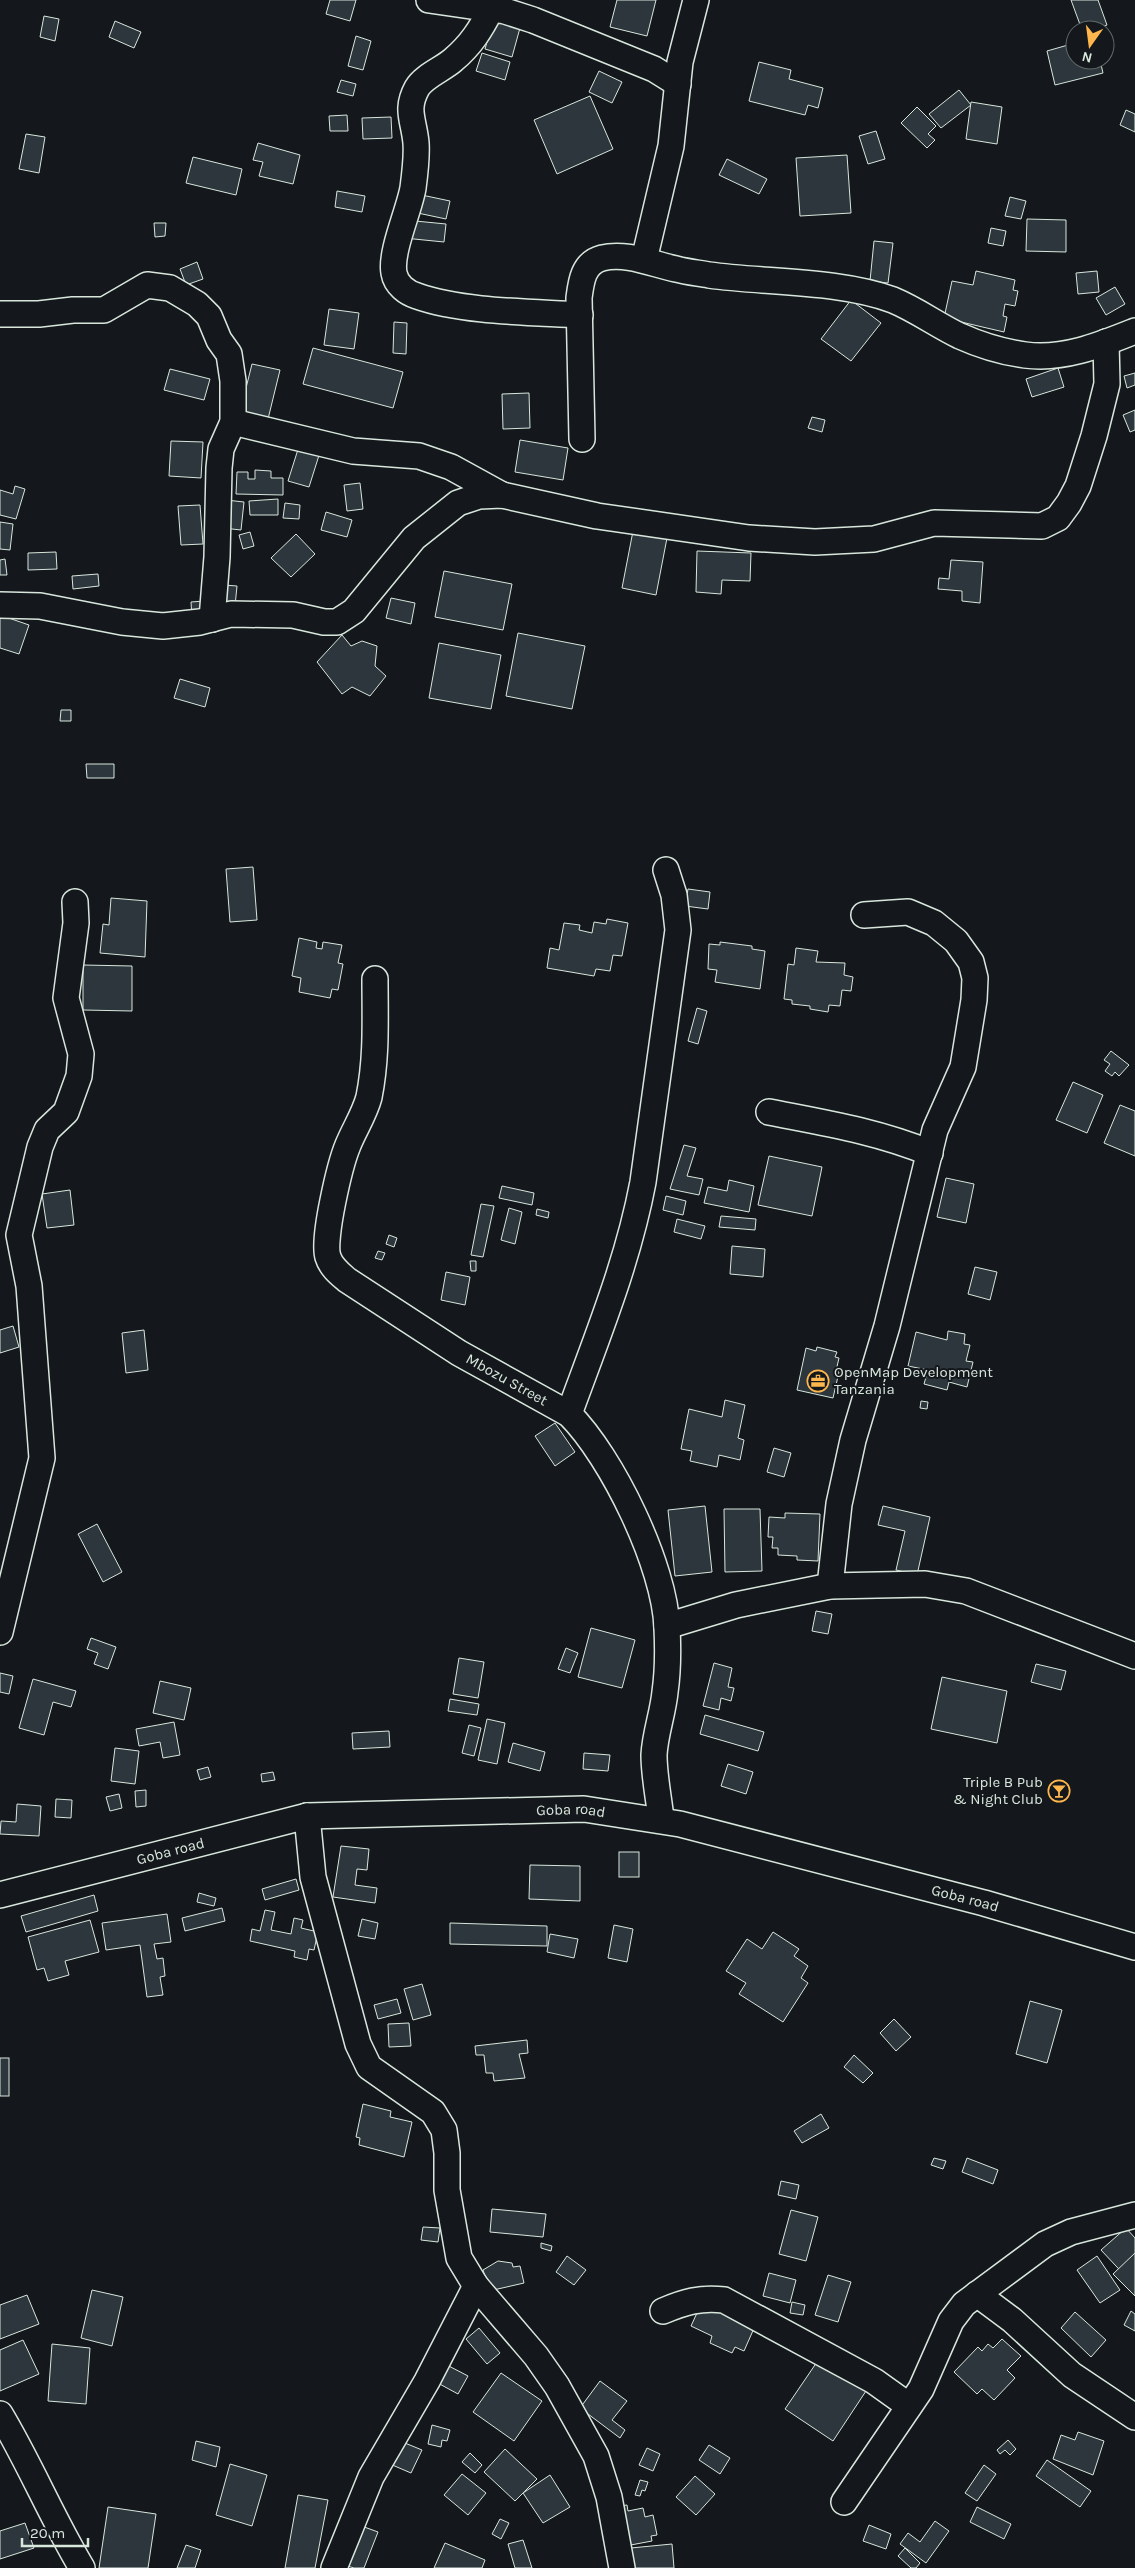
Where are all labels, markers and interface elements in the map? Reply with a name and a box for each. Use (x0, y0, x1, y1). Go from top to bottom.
north arrow (1065, 20, 1115, 70)
text: N (1080, 48, 1094, 67)
street label: Mbozu Street (463, 1350, 551, 1410)
place label: OpenMap Development Tanzania (834, 1363, 993, 1398)
office icon: OpenMap Development Tanzania (806, 1369, 830, 1393)
place label: Triple B Pub & Night Club (953, 1773, 1043, 1808)
bar icon: Triple B Pub & Night Club (1047, 1779, 1071, 1803)
street label: Goba road (536, 1800, 607, 1821)
street label: Goba road (135, 1834, 206, 1869)
street label: Goba road (929, 1881, 1001, 1916)
scale bar (22, 2516, 89, 2548)
text: 20 m (30, 2524, 65, 2542)

